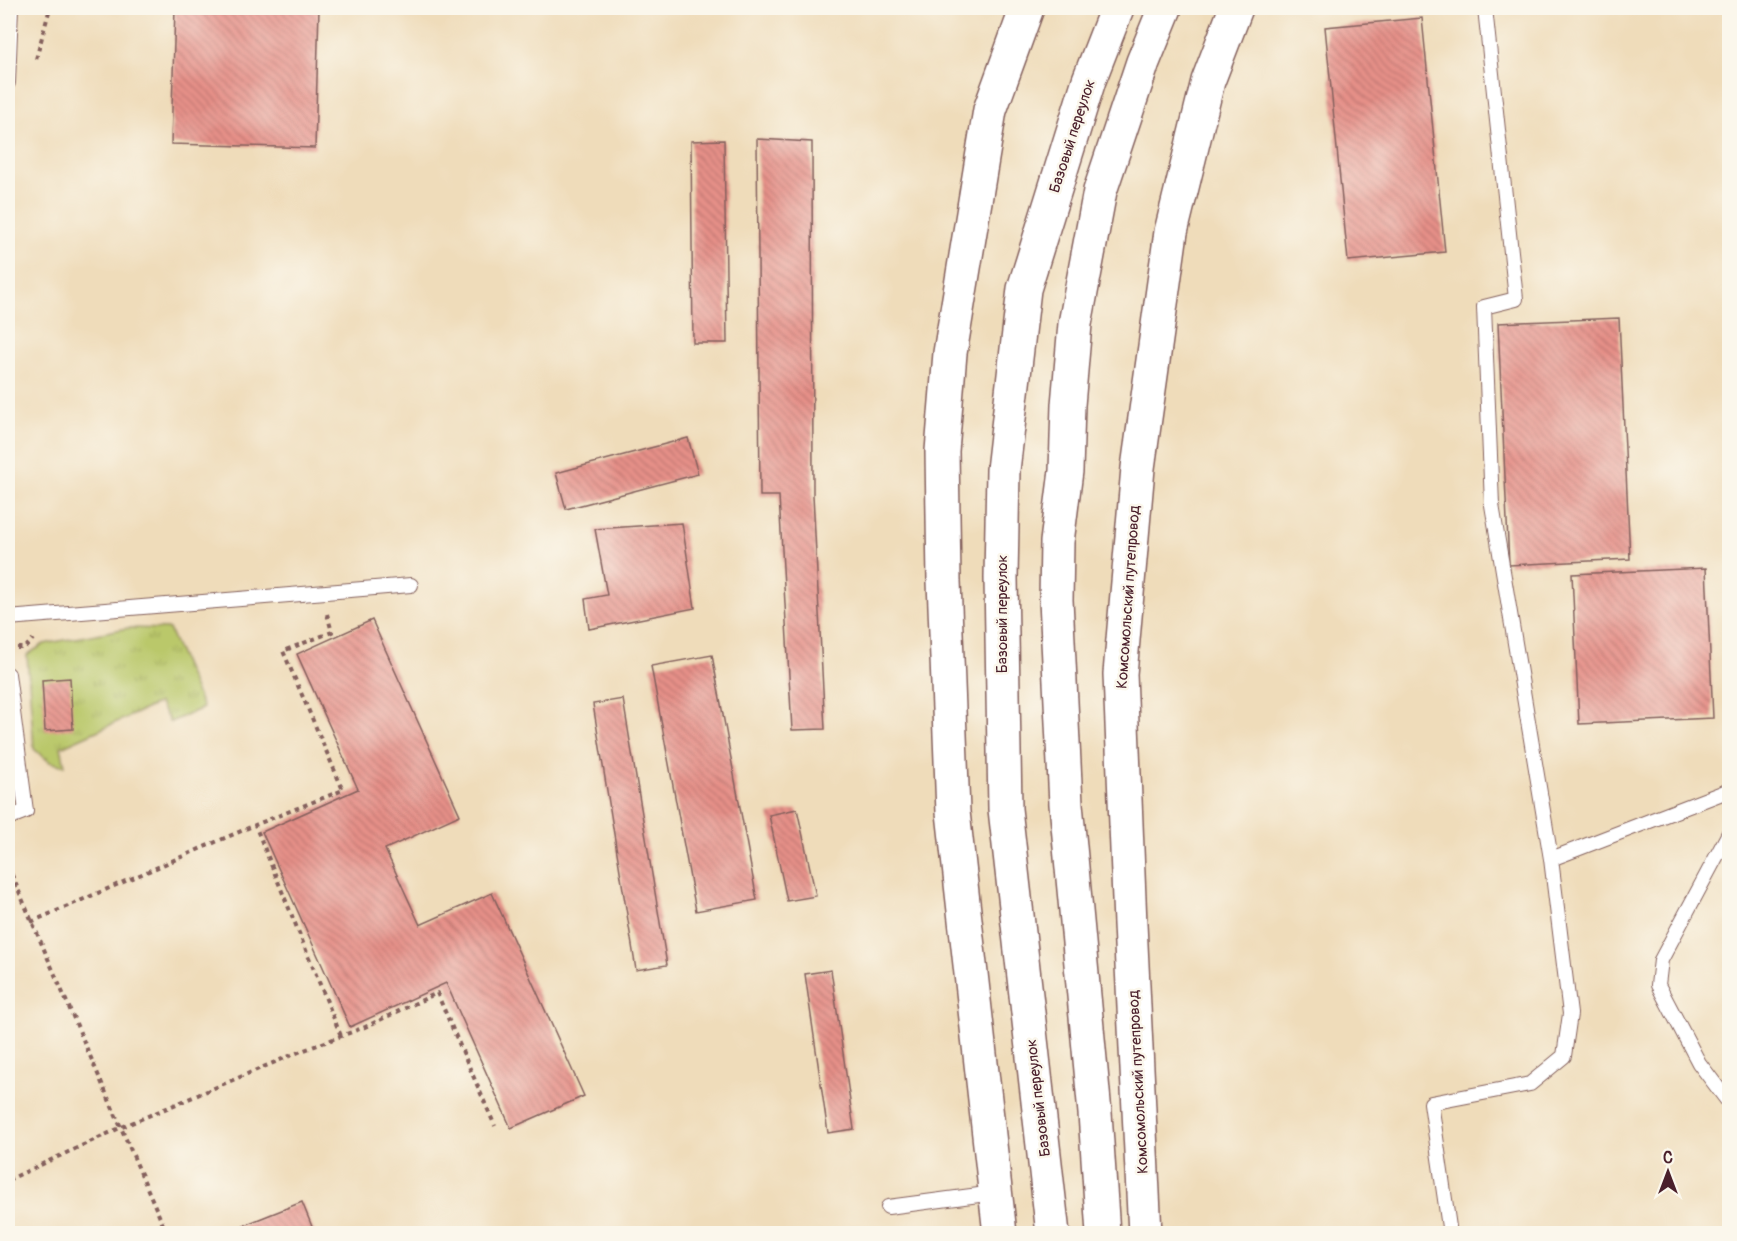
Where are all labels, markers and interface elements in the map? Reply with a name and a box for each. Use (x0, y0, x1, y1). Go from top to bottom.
street label: Базовый переулок (1045, 77, 1100, 195)
street label: Комсомольский путепровод (1113, 505, 1144, 689)
street label: Базовый переулок (993, 555, 1012, 673)
street label: Комсомольский путепровод (1124, 990, 1153, 1174)
street label: Базовый переулок (1022, 1038, 1055, 1158)
north arrow (1638, 1142, 1698, 1202)
text: С (1663, 1148, 1673, 1168)

